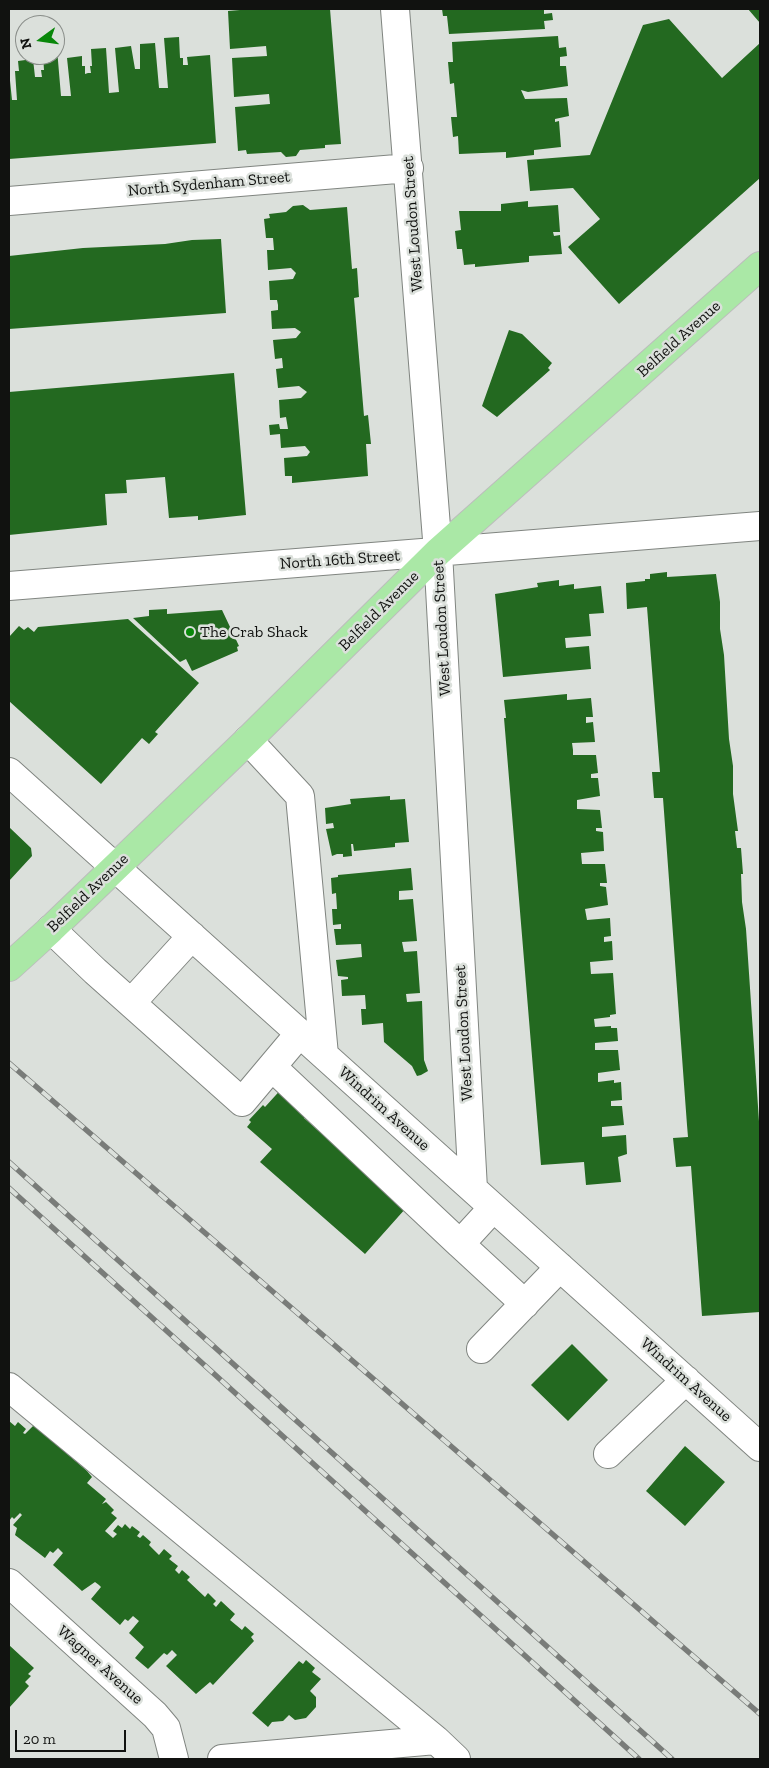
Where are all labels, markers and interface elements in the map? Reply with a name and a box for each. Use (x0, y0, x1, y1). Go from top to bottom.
north arrow (15, 15, 65, 65)
text: N (16, 36, 35, 51)
street label: West Loudon Street (399, 155, 427, 293)
street label: North Sydenham Street (127, 167, 291, 201)
street label: Belfield Avenue (633, 297, 725, 381)
street label: North 16th Street (279, 546, 401, 574)
street label: West Loudon Street (429, 560, 455, 696)
street label: Belfield Avenue (335, 567, 423, 655)
place label: The Crab Shack (200, 622, 308, 642)
marker: The Crab Shack (184, 626, 196, 638)
street label: Belfield Avenue (43, 849, 133, 937)
street label: West Loudon Street (451, 965, 477, 1101)
street label: Windrim Avenue (334, 1063, 434, 1155)
street label: Windrim Avenue (636, 1334, 736, 1426)
street label: Wagner Avenue (53, 1622, 147, 1708)
scale bar (18, 1720, 129, 1752)
text: 20 m (23, 1730, 56, 1748)

